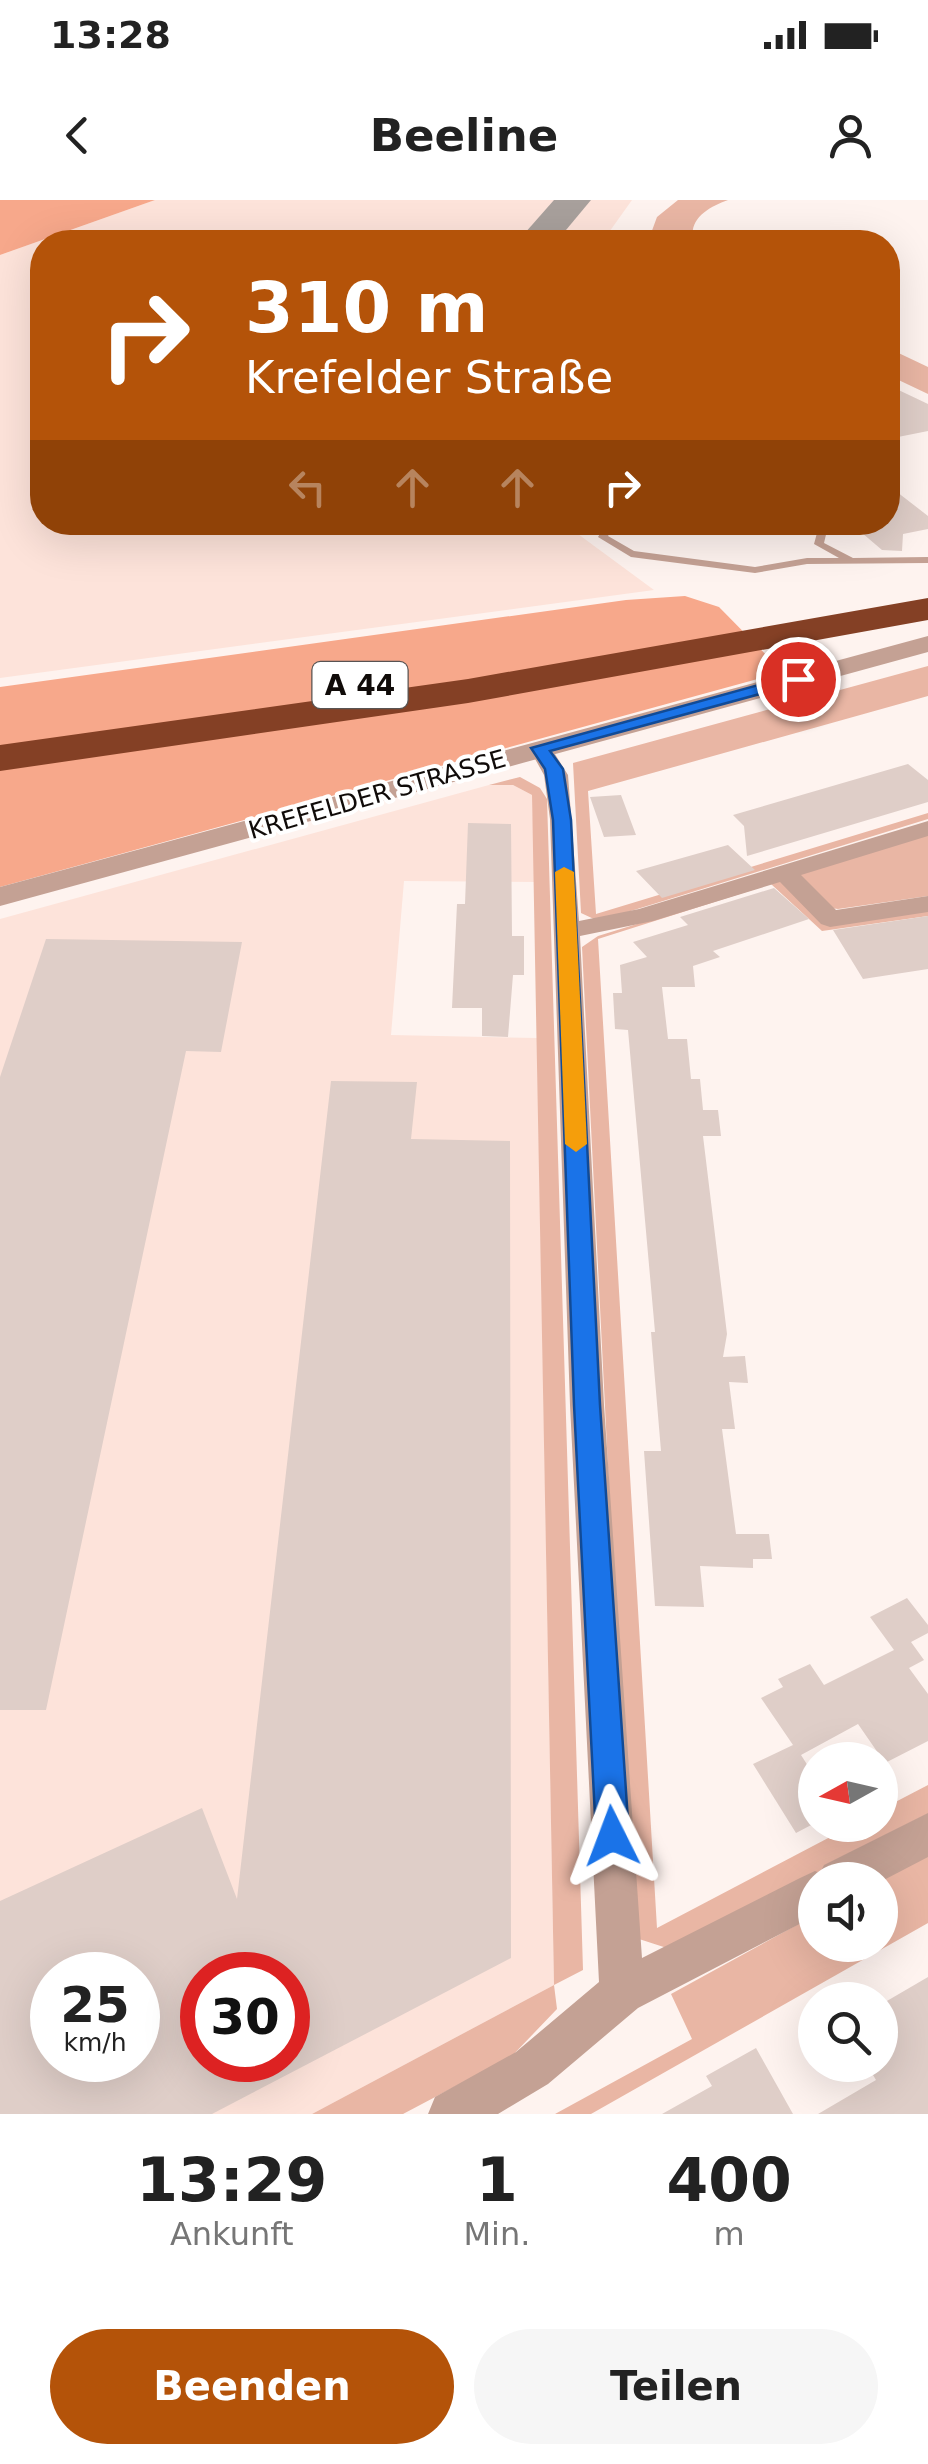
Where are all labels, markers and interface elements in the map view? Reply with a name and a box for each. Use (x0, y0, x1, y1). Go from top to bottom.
text: 13:28 (50, 13, 171, 57)
icon: back (50, 108, 105, 163)
icon: person (823, 108, 878, 163)
text: Beeline (370, 109, 558, 162)
text: 310 m (245, 267, 488, 349)
icon: right (80, 270, 210, 400)
text: Krefelder Straße (245, 351, 613, 404)
icon: left (280, 460, 335, 515)
icon: ahead (385, 460, 440, 515)
icon: ahead (490, 460, 545, 515)
icon: right (595, 460, 650, 515)
pin (756, 637, 841, 722)
icon: arrive (771, 652, 826, 707)
road number: A 44 (312, 662, 408, 708)
street label: KREFELDER STRASSE (245, 744, 509, 845)
north arrow (798, 1742, 898, 1842)
map controls (798, 1742, 898, 2082)
position arrow (560, 1784, 664, 1888)
button: sound (798, 1862, 898, 1962)
speed limit sign: 30 (180, 1952, 310, 2082)
text: 25 (60, 1976, 130, 2034)
button: search (798, 1982, 898, 2082)
text: km/h (63, 2028, 127, 2057)
text: 13:29 (136, 2145, 327, 2215)
text: 1 (476, 2145, 518, 2215)
text: 400 (667, 2145, 792, 2215)
text: Ankunft (170, 2215, 293, 2253)
text: Min. (463, 2215, 530, 2253)
text: m (714, 2215, 745, 2253)
button: Beenden (50, 2329, 454, 2444)
button: Teilen (474, 2329, 878, 2444)

